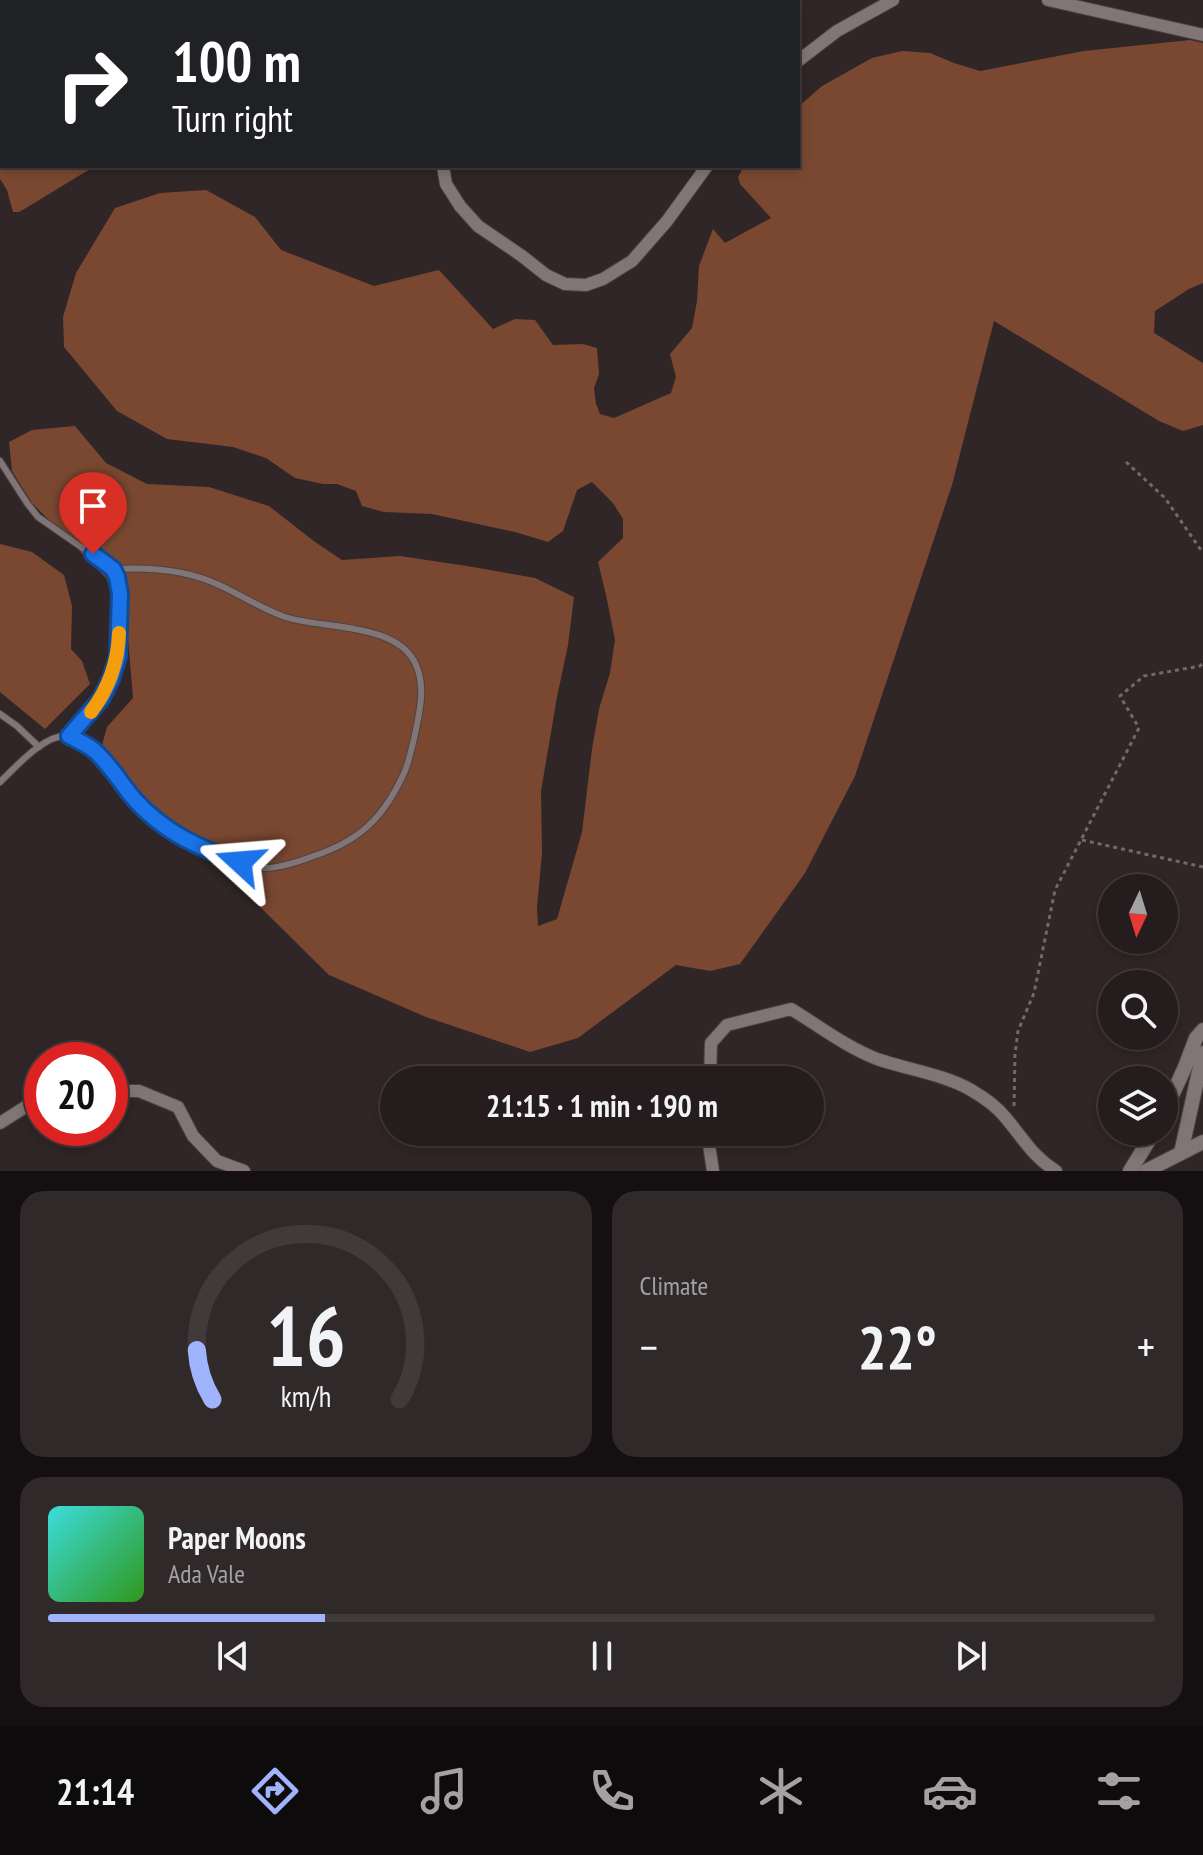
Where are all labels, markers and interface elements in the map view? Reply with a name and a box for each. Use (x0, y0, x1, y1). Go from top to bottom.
text: 100 m (172, 25, 301, 97)
icon: right (40, 32, 144, 136)
text: Turn right (172, 95, 293, 142)
pin (59, 472, 127, 554)
icon: arrive (71, 484, 115, 528)
position arrow (198, 820, 282, 904)
north arrow (1098, 874, 1178, 954)
map controls (1098, 874, 1178, 1146)
button: search (1098, 970, 1178, 1050)
speed limit sign: 20 (24, 1042, 128, 1146)
button: layers (1098, 1066, 1178, 1146)
text: 21:15 · 1 min · 190 m (486, 1086, 718, 1125)
text: Climate (640, 1269, 708, 1302)
text: 16 (266, 1281, 346, 1389)
text: 22° (858, 1308, 937, 1386)
text: − (640, 1318, 658, 1375)
text: + (1137, 1318, 1155, 1375)
text: km/h (280, 1378, 331, 1415)
text: Paper Moons (168, 1518, 306, 1557)
text: Ada Vale (168, 1557, 245, 1590)
icon: previous (211, 1634, 255, 1678)
icon: pause (580, 1634, 624, 1678)
icon: next (949, 1634, 993, 1678)
icon: directions (247, 1763, 303, 1819)
icon: music (416, 1763, 472, 1819)
icon: phone (584, 1763, 640, 1819)
icon: climate (753, 1763, 809, 1819)
icon: car (922, 1763, 978, 1819)
icon: filters (1091, 1763, 1147, 1819)
text: 21:14 (56, 1768, 134, 1815)

